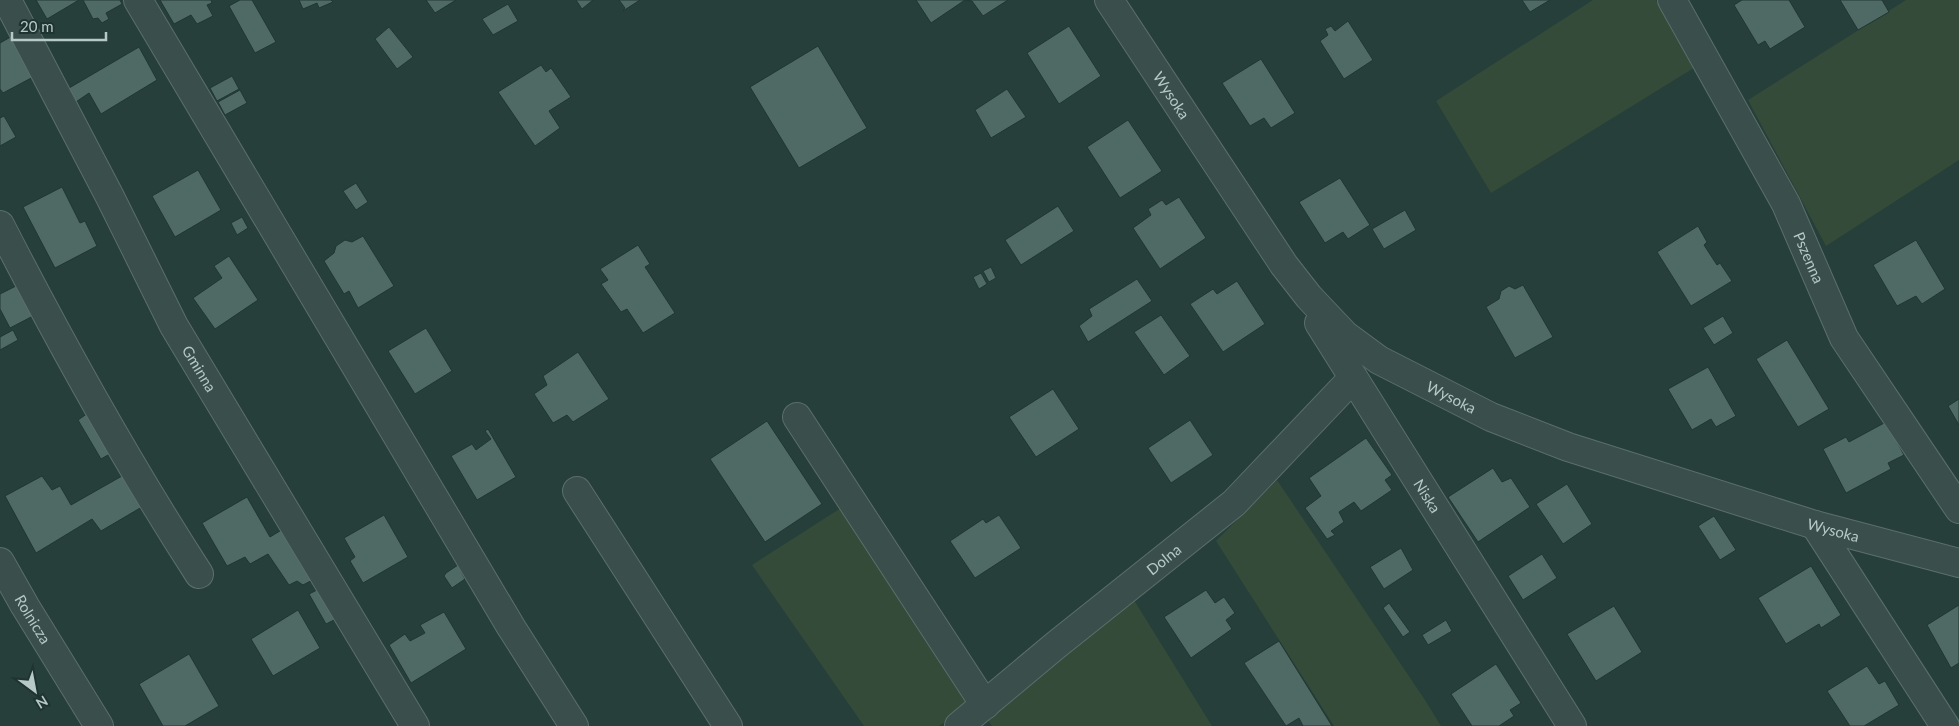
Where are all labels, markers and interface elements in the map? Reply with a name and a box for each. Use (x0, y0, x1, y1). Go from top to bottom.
scale bar (12, 10, 106, 42)
text: 20 m (20, 17, 54, 35)
street label: Wysoka (1150, 68, 1194, 122)
street label: Pszenna (1790, 229, 1828, 286)
street label: Gminna (179, 342, 221, 395)
street label: Wysoka (1424, 377, 1479, 417)
street label: Niska (1410, 476, 1445, 516)
street label: Wysoka (1805, 514, 1861, 545)
street label: Dolna (1143, 540, 1185, 578)
street label: Rolnicza (11, 591, 55, 647)
north arrow (10, 666, 60, 716)
text: N (33, 692, 51, 713)

